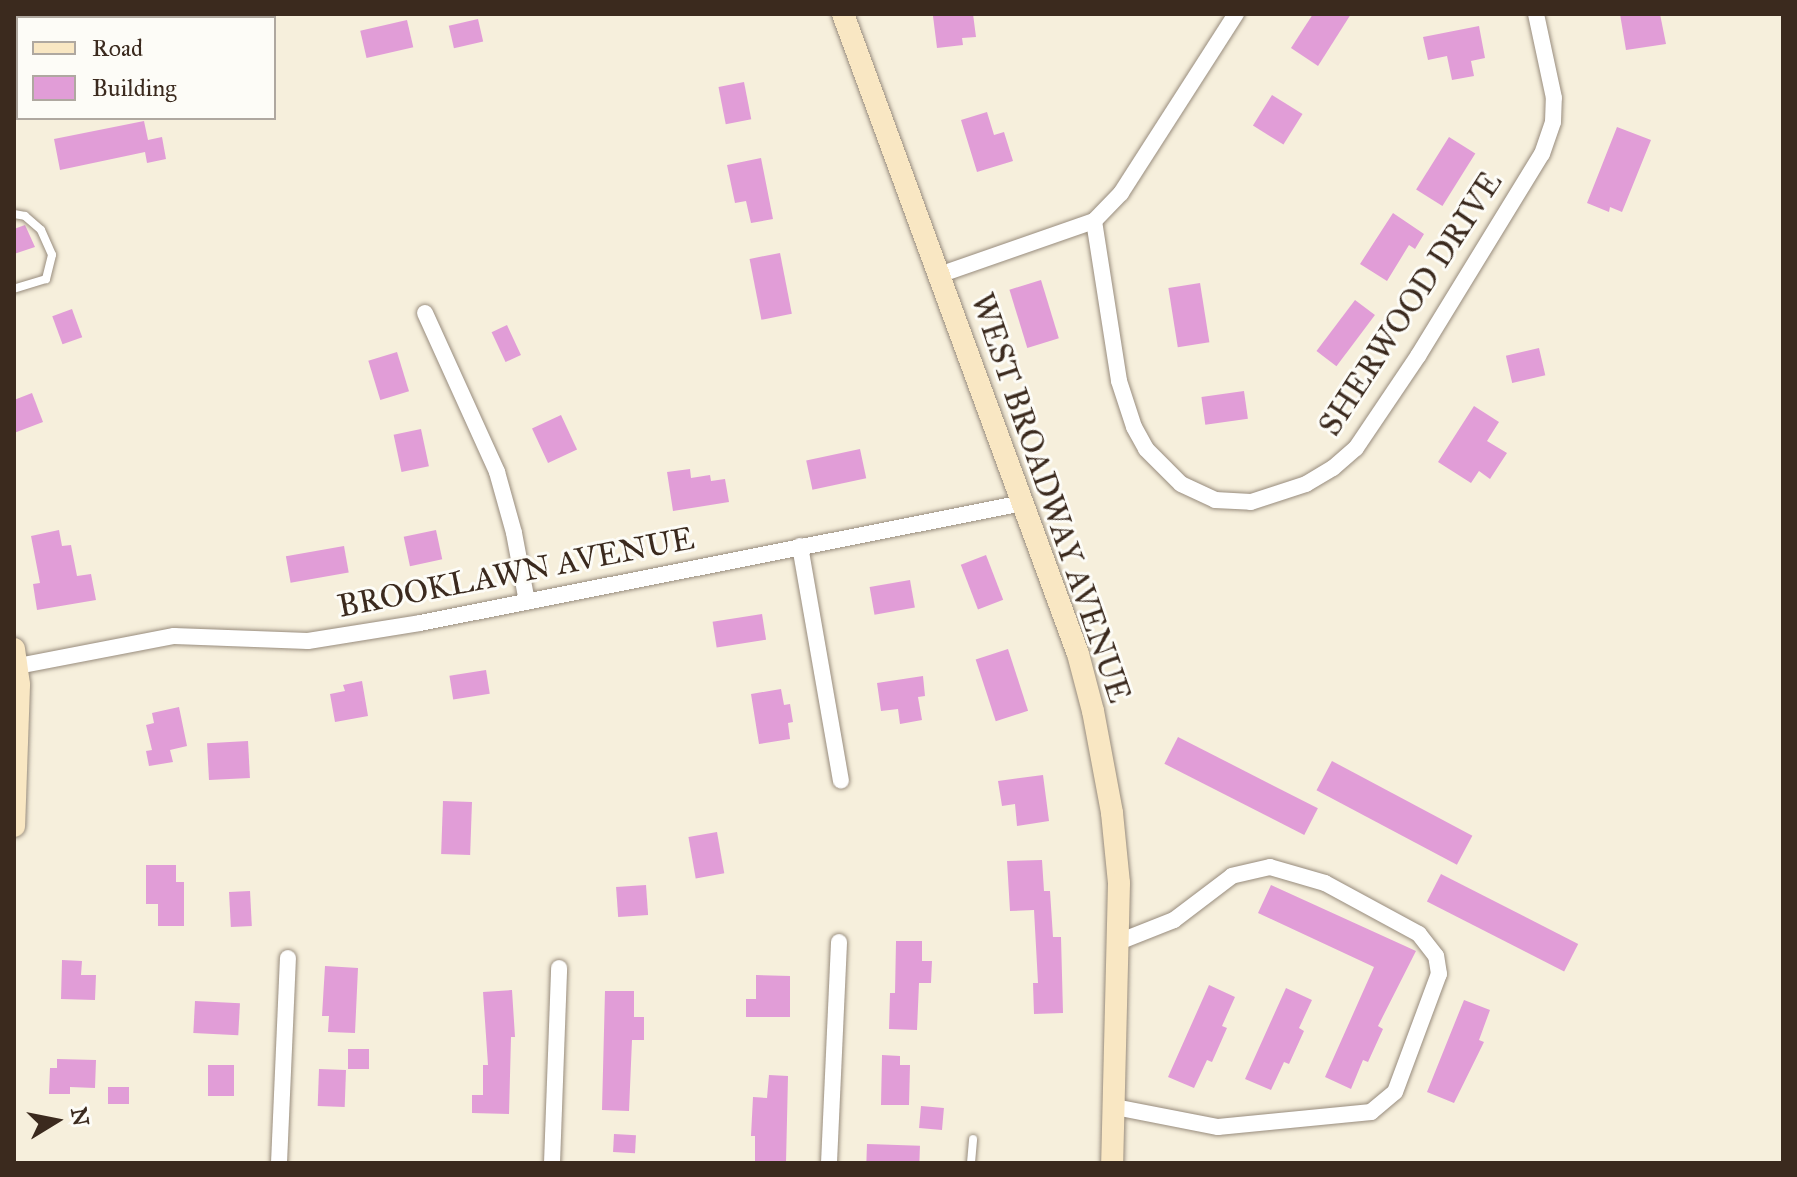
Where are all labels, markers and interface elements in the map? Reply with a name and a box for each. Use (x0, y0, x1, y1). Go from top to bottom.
legend (16, 16, 276, 120)
text: Road (92, 33, 143, 63)
text: Building (92, 73, 177, 103)
street label: SHERWOOD DRIVE (1311, 165, 1511, 443)
street label: WEST BROADWAY AVENUE (962, 288, 1138, 708)
street label: BROOKLAWN AVENUE (334, 520, 698, 626)
north arrow (16, 1081, 96, 1161)
text: N (65, 1105, 95, 1128)

